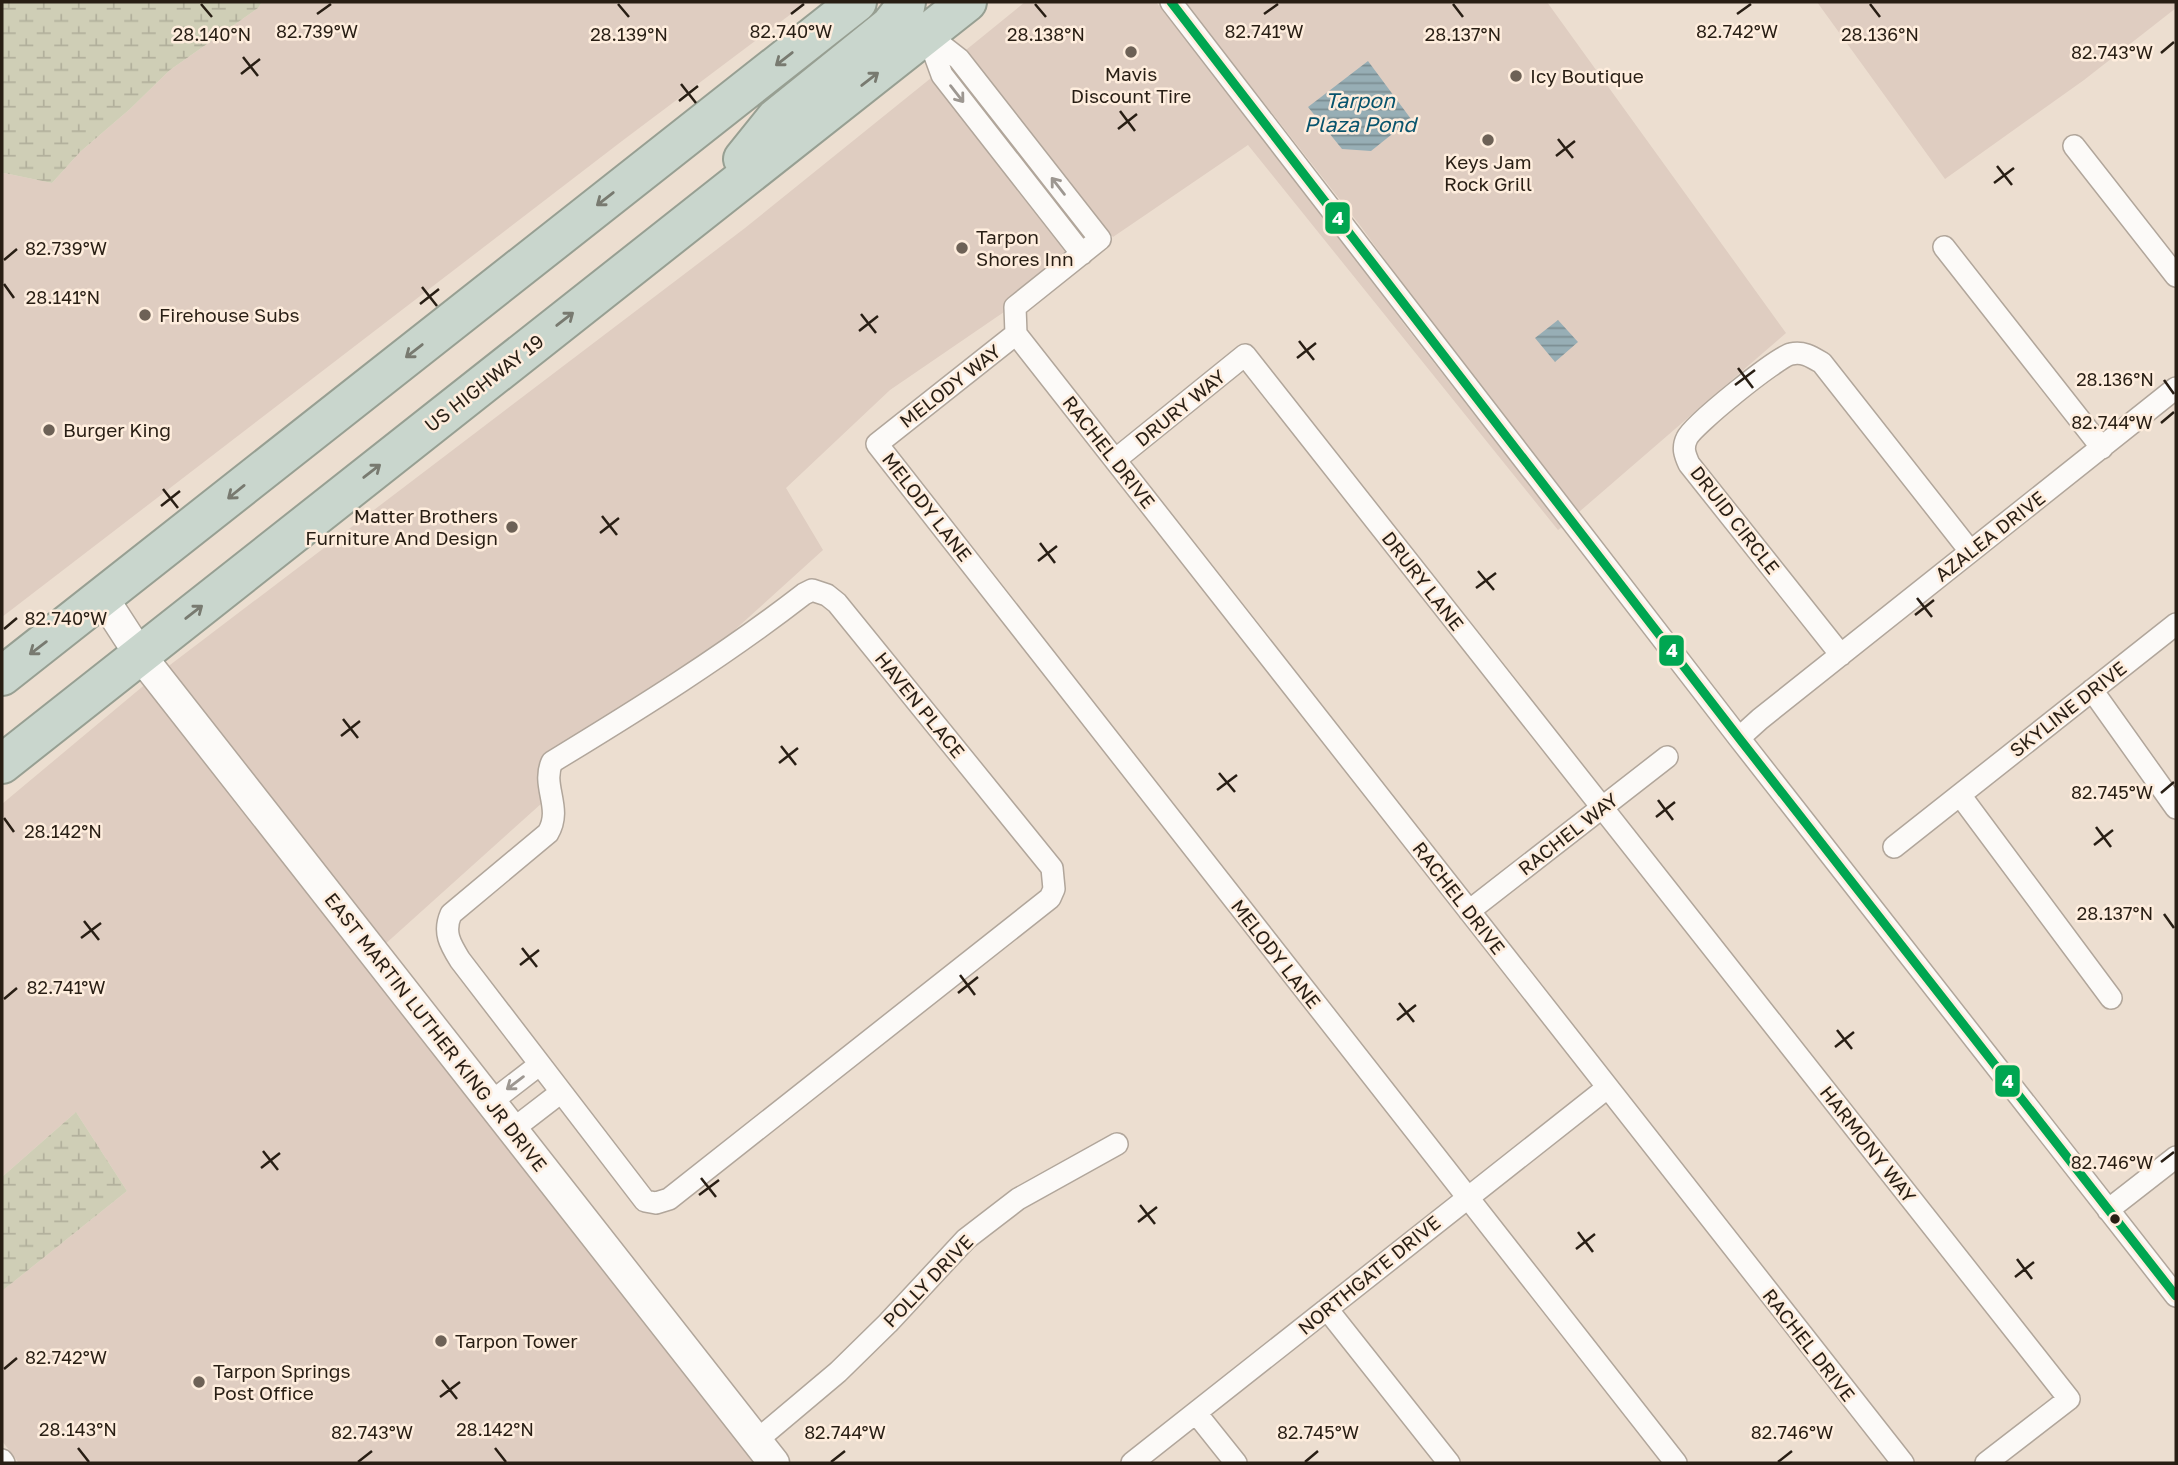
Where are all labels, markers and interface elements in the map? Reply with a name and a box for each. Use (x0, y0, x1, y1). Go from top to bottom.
text: 82.739°W (276, 20, 358, 42)
text: 82.740°W (750, 20, 832, 42)
text: 82.741°W (1225, 20, 1303, 42)
text: 82.742°W (1696, 20, 1778, 42)
text: 28.140°N (173, 23, 251, 45)
text: 28.139°N (590, 23, 668, 45)
text: 28.138°N (1007, 23, 1085, 45)
text: 28.137°N (1425, 23, 1501, 45)
text: 28.136°N (1841, 23, 1919, 45)
text: 82.743°W (2071, 41, 2153, 63)
marker: Mavis Discount Tire (1123, 44, 1139, 60)
one-way arrow (776, 51, 794, 66)
place label: Mavis Discount Tire (1071, 62, 1191, 107)
place label: Icy Boutique (1530, 64, 1644, 87)
marker: Icy Boutique (1508, 68, 1524, 84)
one-way arrow (860, 71, 878, 87)
one-way arrow (949, 85, 965, 103)
water label: Tarpon Plaza Pond (1304, 87, 1418, 137)
marker: Keys Jam Rock Grill (1480, 132, 1496, 148)
place label: Keys Jam Rock Grill (1444, 150, 1532, 195)
one-way arrow (1050, 177, 1065, 195)
one-way arrow (596, 191, 615, 206)
line badge: 4 (1324, 201, 1351, 235)
text: 4 (1332, 206, 1344, 229)
place label: Tarpon Shores Inn (976, 225, 1074, 270)
text: 82.739°W (25, 237, 107, 259)
marker: Tarpon Shores Inn (954, 240, 970, 256)
text: 28.141°N (26, 286, 100, 308)
place label: Firehouse Subs (159, 303, 299, 326)
marker: Firehouse Subs (137, 307, 153, 323)
one-way arrow (555, 312, 573, 327)
street label: US HIGHWAY 19 (420, 329, 548, 436)
street label: MELODY WAY (895, 339, 1005, 432)
one-way arrow (405, 343, 424, 358)
street label: DRURY WAY (1130, 364, 1229, 451)
text: 28.136°N (2076, 368, 2154, 390)
street label: RACHEL DRIVE (1058, 391, 1160, 512)
text: 82.744°W (2071, 411, 2153, 433)
place label: Burger King (63, 418, 171, 441)
marker: Burger King (41, 422, 57, 438)
street label: MELODY LANE (878, 448, 977, 566)
street label: DRUID CIRCLE (1686, 461, 1785, 578)
one-way arrow (363, 464, 381, 479)
one-way arrow (227, 485, 245, 500)
street label: AZALEA DRIVE (1930, 486, 2049, 586)
place label: Matter Brothers Furniture And Design (305, 504, 498, 549)
marker: Matter Brothers Furniture And Design (504, 519, 520, 535)
street label: DRURY LANE (1378, 527, 1469, 635)
one-way arrow (184, 605, 203, 620)
text: 82.740°W (25, 607, 107, 629)
line badge: 4 (1658, 634, 1685, 667)
text: 4 (1666, 638, 1678, 661)
one-way arrow (29, 641, 47, 656)
street label: HAVEN PLACE (871, 647, 970, 762)
street label: SKYLINE DRIVE (2005, 656, 2131, 761)
text: 82.745°W (2071, 781, 2153, 803)
street label: RACHEL WAY (1513, 788, 1622, 880)
text: 28.142°N (24, 820, 102, 842)
street label: RACHEL DRIVE (1408, 837, 1510, 958)
street label: EAST MARTIN LUTHER KING JR DRIVE (320, 888, 552, 1176)
street label: MELODY LANE (1227, 895, 1326, 1013)
text: 28.137°N (2077, 902, 2153, 924)
text: 82.741°W (27, 976, 105, 998)
line badge: 4 (1994, 1064, 2021, 1098)
text: 4 (2002, 1069, 2014, 1092)
one-way arrow (506, 1076, 525, 1091)
street label: HARMONY WAY (1816, 1081, 1921, 1207)
text: 82.746°W (2071, 1151, 2153, 1173)
street label: NORTHGATE DRIVE (1293, 1210, 1444, 1339)
unlabelled marker (2108, 1212, 2122, 1226)
street label: POLLY DRIVE (878, 1230, 977, 1332)
street label: RACHEL DRIVE (1758, 1284, 1860, 1405)
place label: Tarpon Tower (455, 1329, 578, 1352)
marker: Tarpon Tower (433, 1333, 449, 1349)
text: 82.742°W (25, 1346, 107, 1368)
place label: Tarpon Springs Post Office (213, 1359, 351, 1404)
marker: Tarpon Springs Post Office (191, 1374, 207, 1390)
text: 28.143°N (39, 1418, 117, 1440)
text: 28.142°N (456, 1418, 534, 1440)
text: 82.743°W (331, 1421, 413, 1443)
text: 82.744°W (804, 1421, 886, 1443)
text: 82.745°W (1277, 1421, 1359, 1443)
text: 82.746°W (1751, 1421, 1833, 1443)

